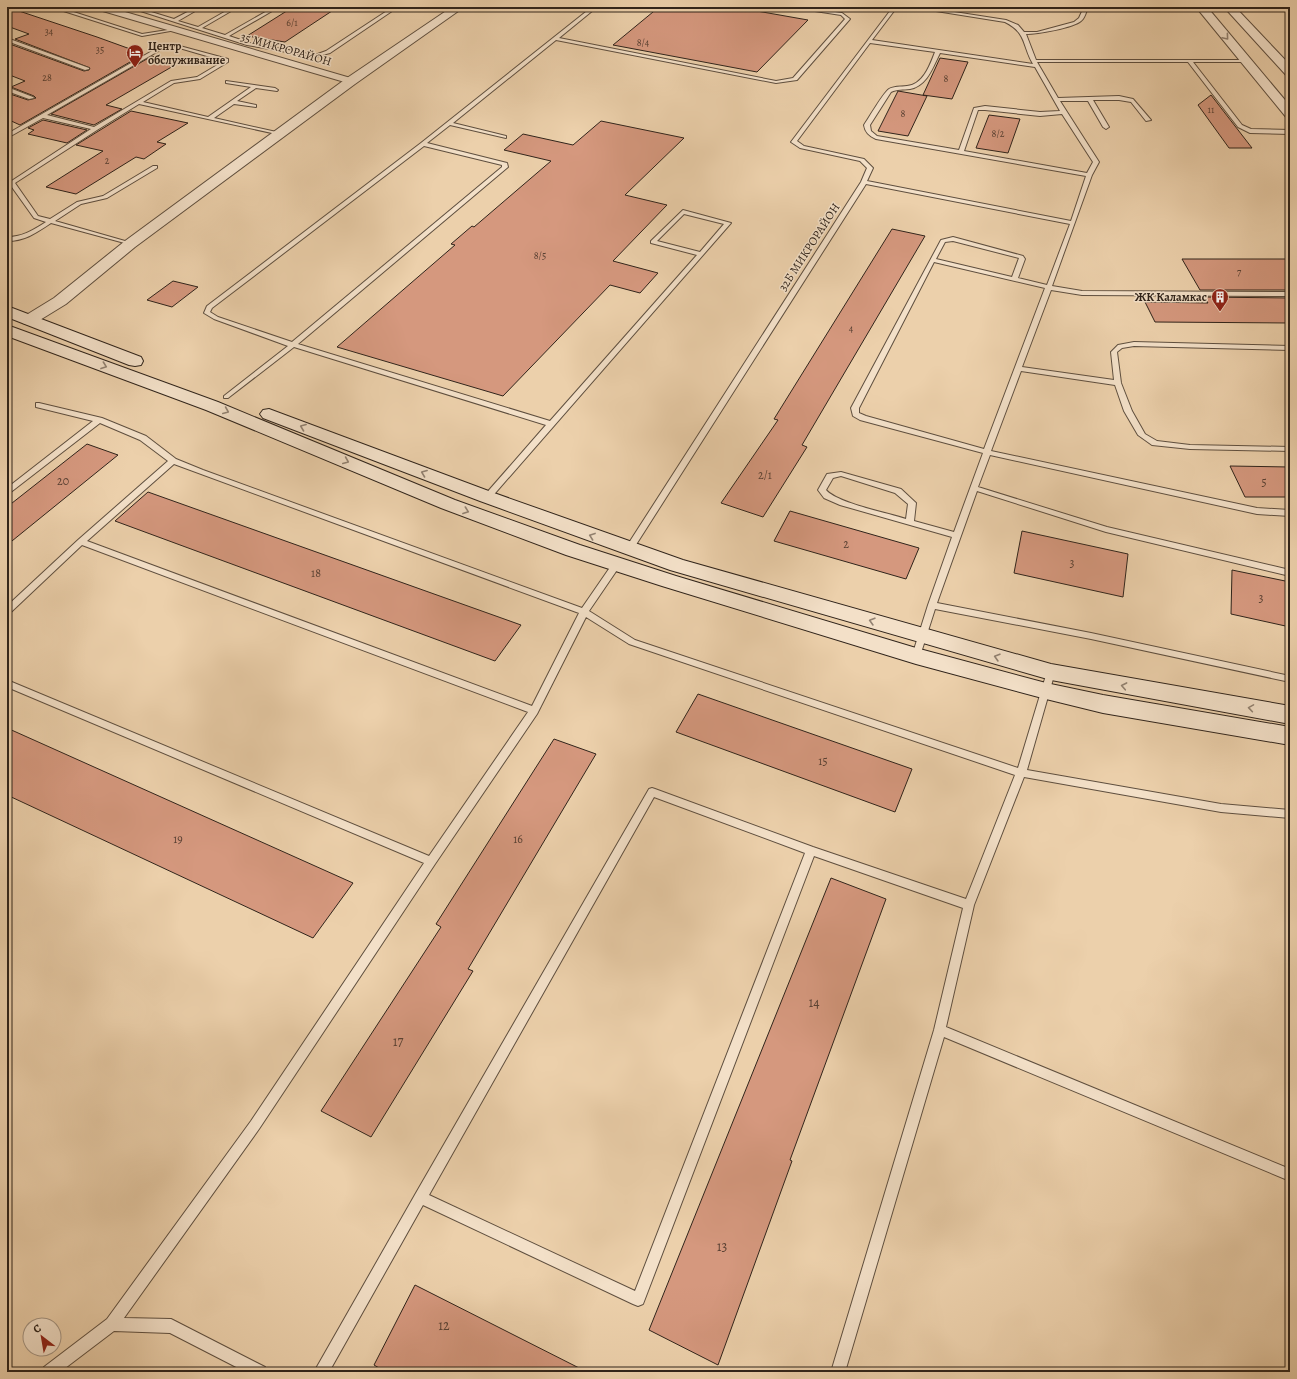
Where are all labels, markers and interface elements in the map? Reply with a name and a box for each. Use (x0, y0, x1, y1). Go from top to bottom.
house number: 6/1 (286, 16, 298, 29)
house number: 34 (45, 25, 54, 38)
street label: 35 МИКРОРАЙОН (239, 28, 333, 70)
one-way arrow (1221, 32, 1228, 39)
house number: 8/4 (637, 36, 650, 49)
place label: Центр обслуживание (148, 38, 226, 68)
house number: 35 (96, 43, 104, 56)
hotel icon: Центр обслуживание (125, 43, 145, 68)
house number: 28 (42, 71, 52, 84)
house number: 8 (944, 72, 949, 85)
house number: 11 (1208, 103, 1215, 116)
house number: 8 (901, 107, 906, 120)
house number: 8/2 (992, 127, 1005, 140)
house number: 2 (105, 154, 110, 167)
street label: 32Б МИКРОРАЙОН (775, 200, 843, 294)
house number: 8/5 (534, 249, 546, 262)
house number: 7 (1237, 265, 1242, 278)
building icon: ЖК Каламкас (1210, 287, 1230, 312)
place label: ЖК Каламкас (1135, 289, 1207, 305)
house number: 4 (849, 322, 854, 335)
one-way arrow (100, 361, 107, 369)
one-way arrow (222, 407, 229, 415)
one-way arrow (300, 423, 307, 431)
one-way arrow (342, 457, 349, 465)
house number: 2/1 (758, 467, 772, 483)
one-way arrow (421, 470, 428, 478)
house number: 20 (57, 473, 69, 489)
house number: 5 (1261, 474, 1267, 490)
one-way arrow (462, 506, 469, 514)
one-way arrow (589, 532, 596, 540)
house number: 2 (843, 536, 849, 552)
house number: 3 (1070, 555, 1075, 571)
house number: 18 (311, 565, 321, 581)
house number: 3 (1259, 590, 1264, 606)
one-way arrow (869, 617, 876, 626)
one-way arrow (994, 653, 1001, 662)
one-way arrow (1120, 682, 1127, 690)
one-way arrow (1248, 705, 1255, 713)
house number: 15 (818, 753, 828, 769)
house number: 19 (173, 831, 183, 847)
house number: 16 (513, 831, 523, 847)
house number: 14 (808, 993, 820, 1012)
house number: 17 (393, 1032, 403, 1051)
house number: 13 (717, 1237, 727, 1256)
house number: 12 (438, 1316, 450, 1335)
north arrow (22, 1317, 62, 1357)
text: С (30, 1321, 44, 1337)

